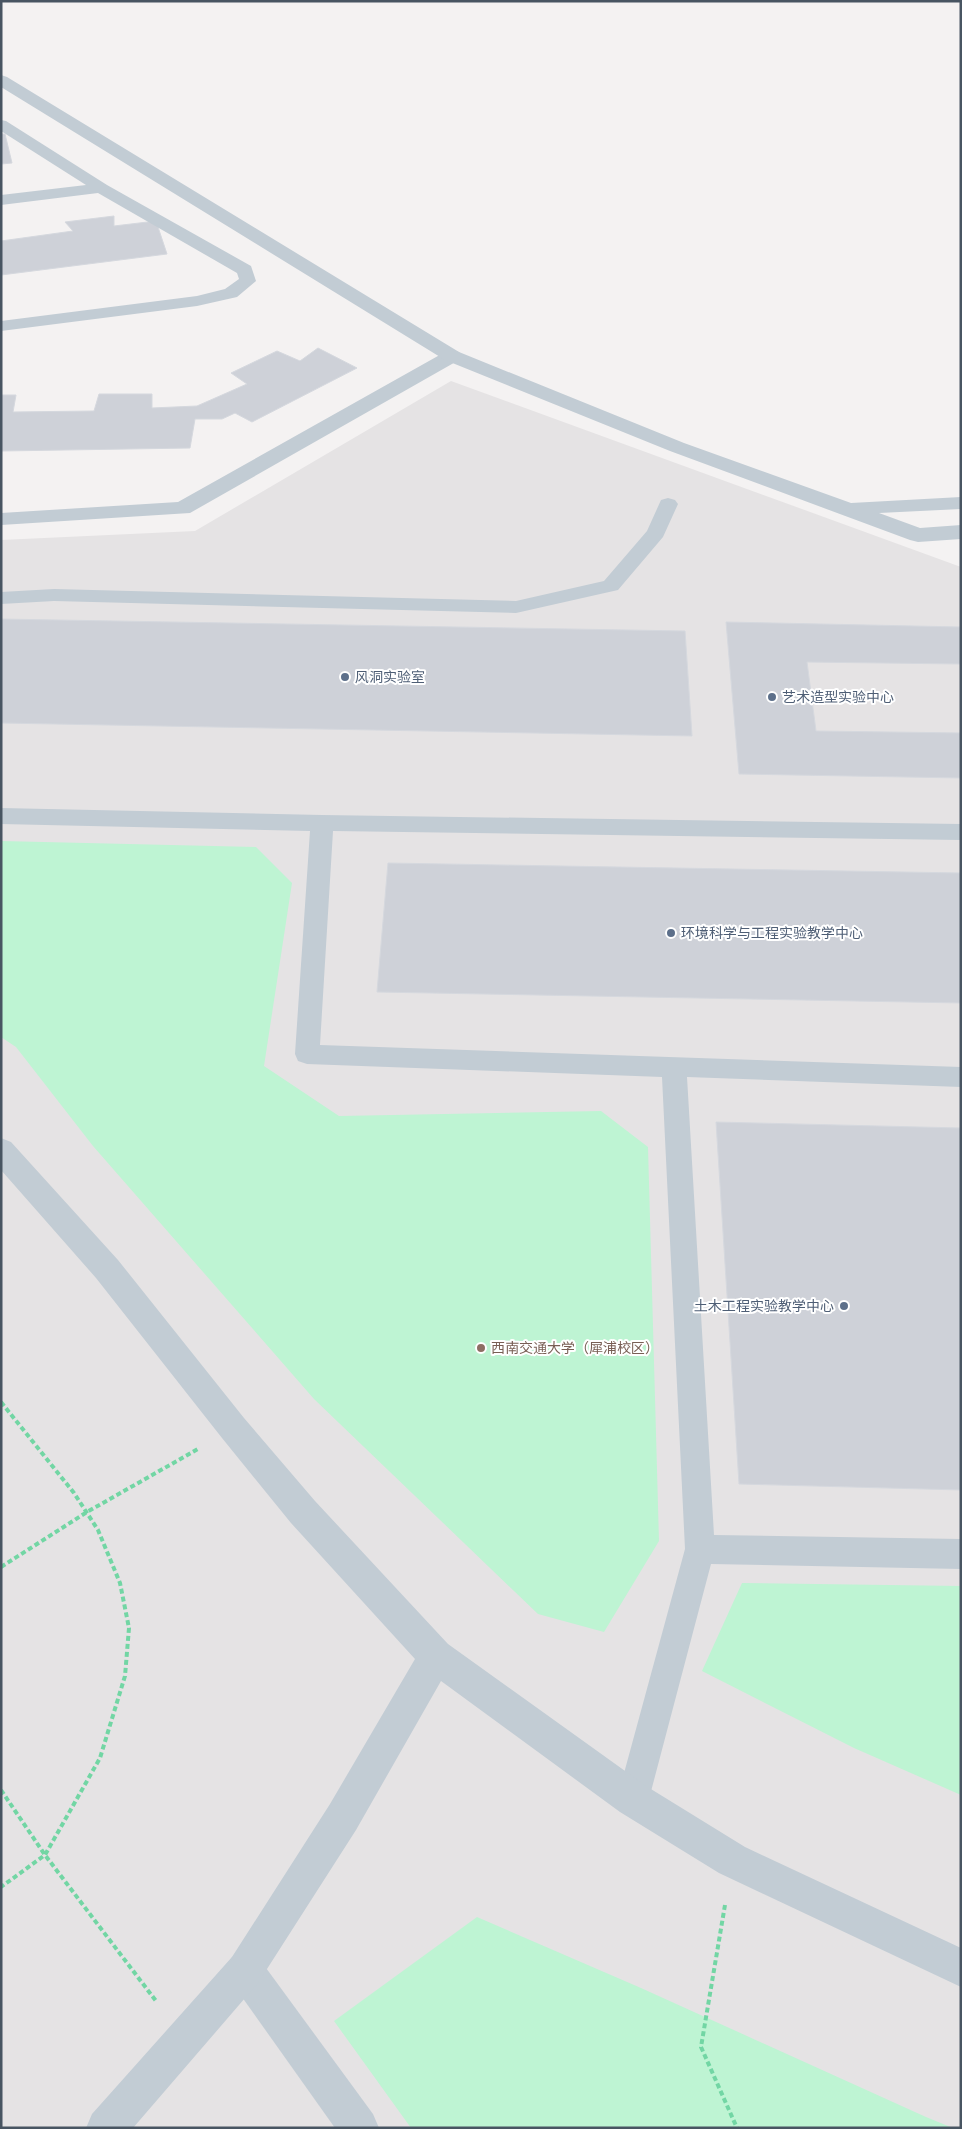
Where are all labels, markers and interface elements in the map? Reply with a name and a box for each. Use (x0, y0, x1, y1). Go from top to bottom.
place label: 风洞实验室 (355, 669, 425, 685)
marker: 风洞实验室 (339, 671, 351, 683)
place label: 艺术造型实验中心 (782, 689, 894, 705)
marker: 艺术造型实验中心 (766, 691, 778, 703)
place label: 环境科学与工程实验教学中心 (681, 925, 863, 941)
marker: 环境科学与工程实验教学中心 (665, 927, 677, 939)
place label: 土木工程实验教学中心 (694, 1298, 834, 1314)
marker: 土木工程实验教学中心 (838, 1300, 850, 1312)
place label: 西南交通大学（犀浦校区） (491, 1340, 659, 1356)
marker: 西南交通大学（犀浦校区） (475, 1342, 487, 1354)

